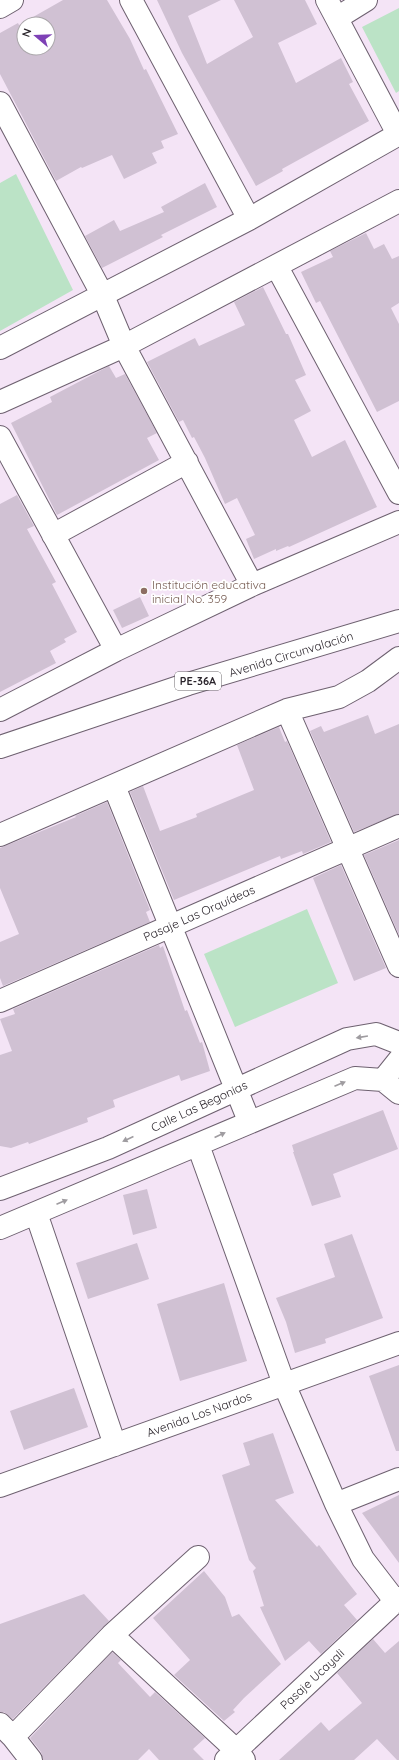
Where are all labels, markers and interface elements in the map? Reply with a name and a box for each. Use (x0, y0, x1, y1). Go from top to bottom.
north arrow (16, 16, 56, 56)
text: N (19, 27, 34, 39)
place label: Institución educativa inicial No. 359 (152, 577, 266, 606)
marker: Institución educativa inicial No. 359 (139, 586, 149, 596)
street label: Avenida Circunvalación (227, 628, 355, 680)
road number: PE-36A (175, 672, 221, 690)
street label: Pasaje Las Orquídeas (141, 882, 257, 944)
one-way arrow (356, 1034, 368, 1040)
street label: Calle Las Begonias (148, 1077, 250, 1135)
one-way arrow (334, 1081, 345, 1087)
one-way arrow (214, 1132, 226, 1138)
one-way arrow (122, 1136, 133, 1142)
one-way arrow (56, 1199, 68, 1205)
street label: Avenida Los Nardos (144, 1388, 254, 1440)
street label: Pasaje Ucayali (277, 1646, 347, 1712)

